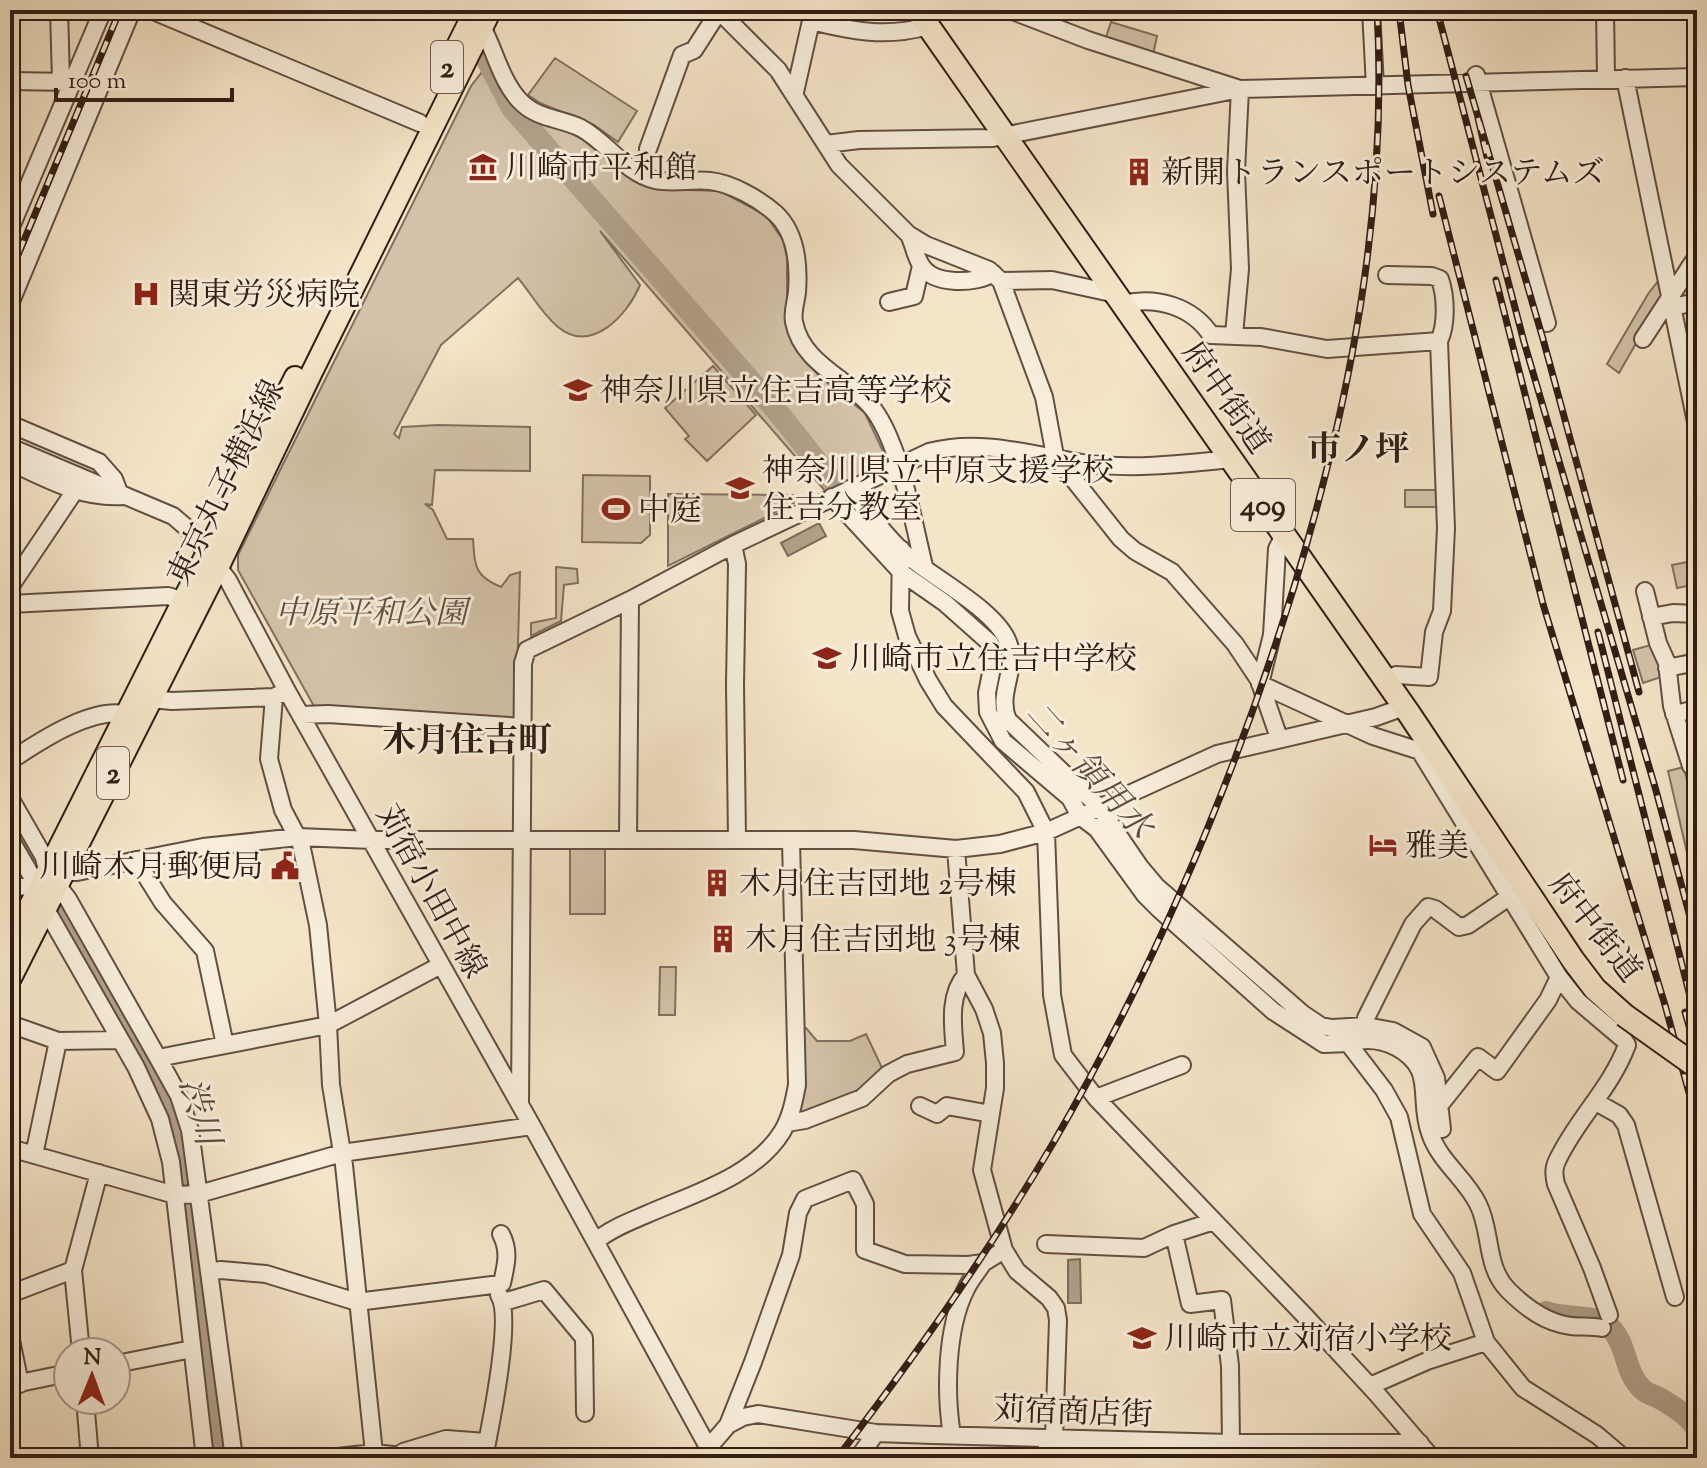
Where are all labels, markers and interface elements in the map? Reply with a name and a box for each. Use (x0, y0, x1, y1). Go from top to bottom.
road number: 2 (431, 41, 463, 93)
scale bar (56, 52, 232, 102)
text: 100 m (68, 65, 126, 99)
place label: 川崎市平和館 (505, 147, 697, 193)
museum icon: 川崎市平和館 (468, 152, 498, 182)
place label: 新開トランスポートシステムズ (1161, 152, 1605, 198)
building icon: 新開トランスポートシステムズ (1124, 157, 1154, 187)
place label: 関東労災病院 (168, 274, 360, 320)
hospital icon: 関東労災病院 (131, 279, 161, 309)
street label: 府中街道 (1169, 333, 1280, 464)
place label: 神奈川県立住吉高等学校 (600, 370, 952, 416)
street label: 東京丸子横浜線 (158, 373, 297, 594)
school or university icon: 神奈川県立住吉高等学校 (563, 375, 593, 405)
district label: 市ノ坪 (1307, 427, 1409, 476)
place label: 神奈川県立中原支援学校 住吉分教室 (762, 450, 1114, 533)
school or university icon: 神奈川県立中原支援学校 住吉分教室 (725, 473, 755, 503)
road number: 409 (1231, 479, 1295, 531)
place label: 中庭 (638, 489, 702, 535)
sports icon: 中庭 (601, 494, 631, 524)
park label: 中原平和公園 (275, 592, 472, 638)
place label: 川崎市立住吉中学校 (849, 638, 1137, 684)
school or university icon: 川崎市立住吉中学校 (812, 643, 842, 673)
water label: 二ヶ領用水 (1012, 692, 1164, 853)
district label: 木月住吉町 (382, 718, 552, 767)
road number: 2 (97, 747, 129, 799)
street label: 苅宿小田中線 (363, 797, 496, 988)
place label: 雅美 (1405, 825, 1469, 871)
hotel icon: 雅美 (1368, 830, 1398, 860)
place label: 川崎木月郵便局 (39, 846, 263, 892)
public building icon: 川崎木月郵便局 (270, 851, 300, 881)
place label: 木月住吉団地 2号棟 (739, 863, 1017, 909)
street label: 府中街道 (1536, 864, 1651, 993)
building icon: 木月住吉団地 2号棟 (702, 868, 732, 898)
place label: 木月住吉団地 3号棟 (745, 919, 1021, 965)
building icon: 木月住吉団地 3号棟 (708, 924, 738, 954)
water label: 渋川 (165, 1073, 232, 1155)
place label: 川崎市立苅宿小学校 (1164, 1318, 1452, 1364)
school or university icon: 川崎市立苅宿小学校 (1127, 1323, 1157, 1353)
north arrow (52, 1336, 132, 1416)
text: N (83, 1343, 102, 1375)
street label: 苅宿商店街 (992, 1388, 1154, 1440)

